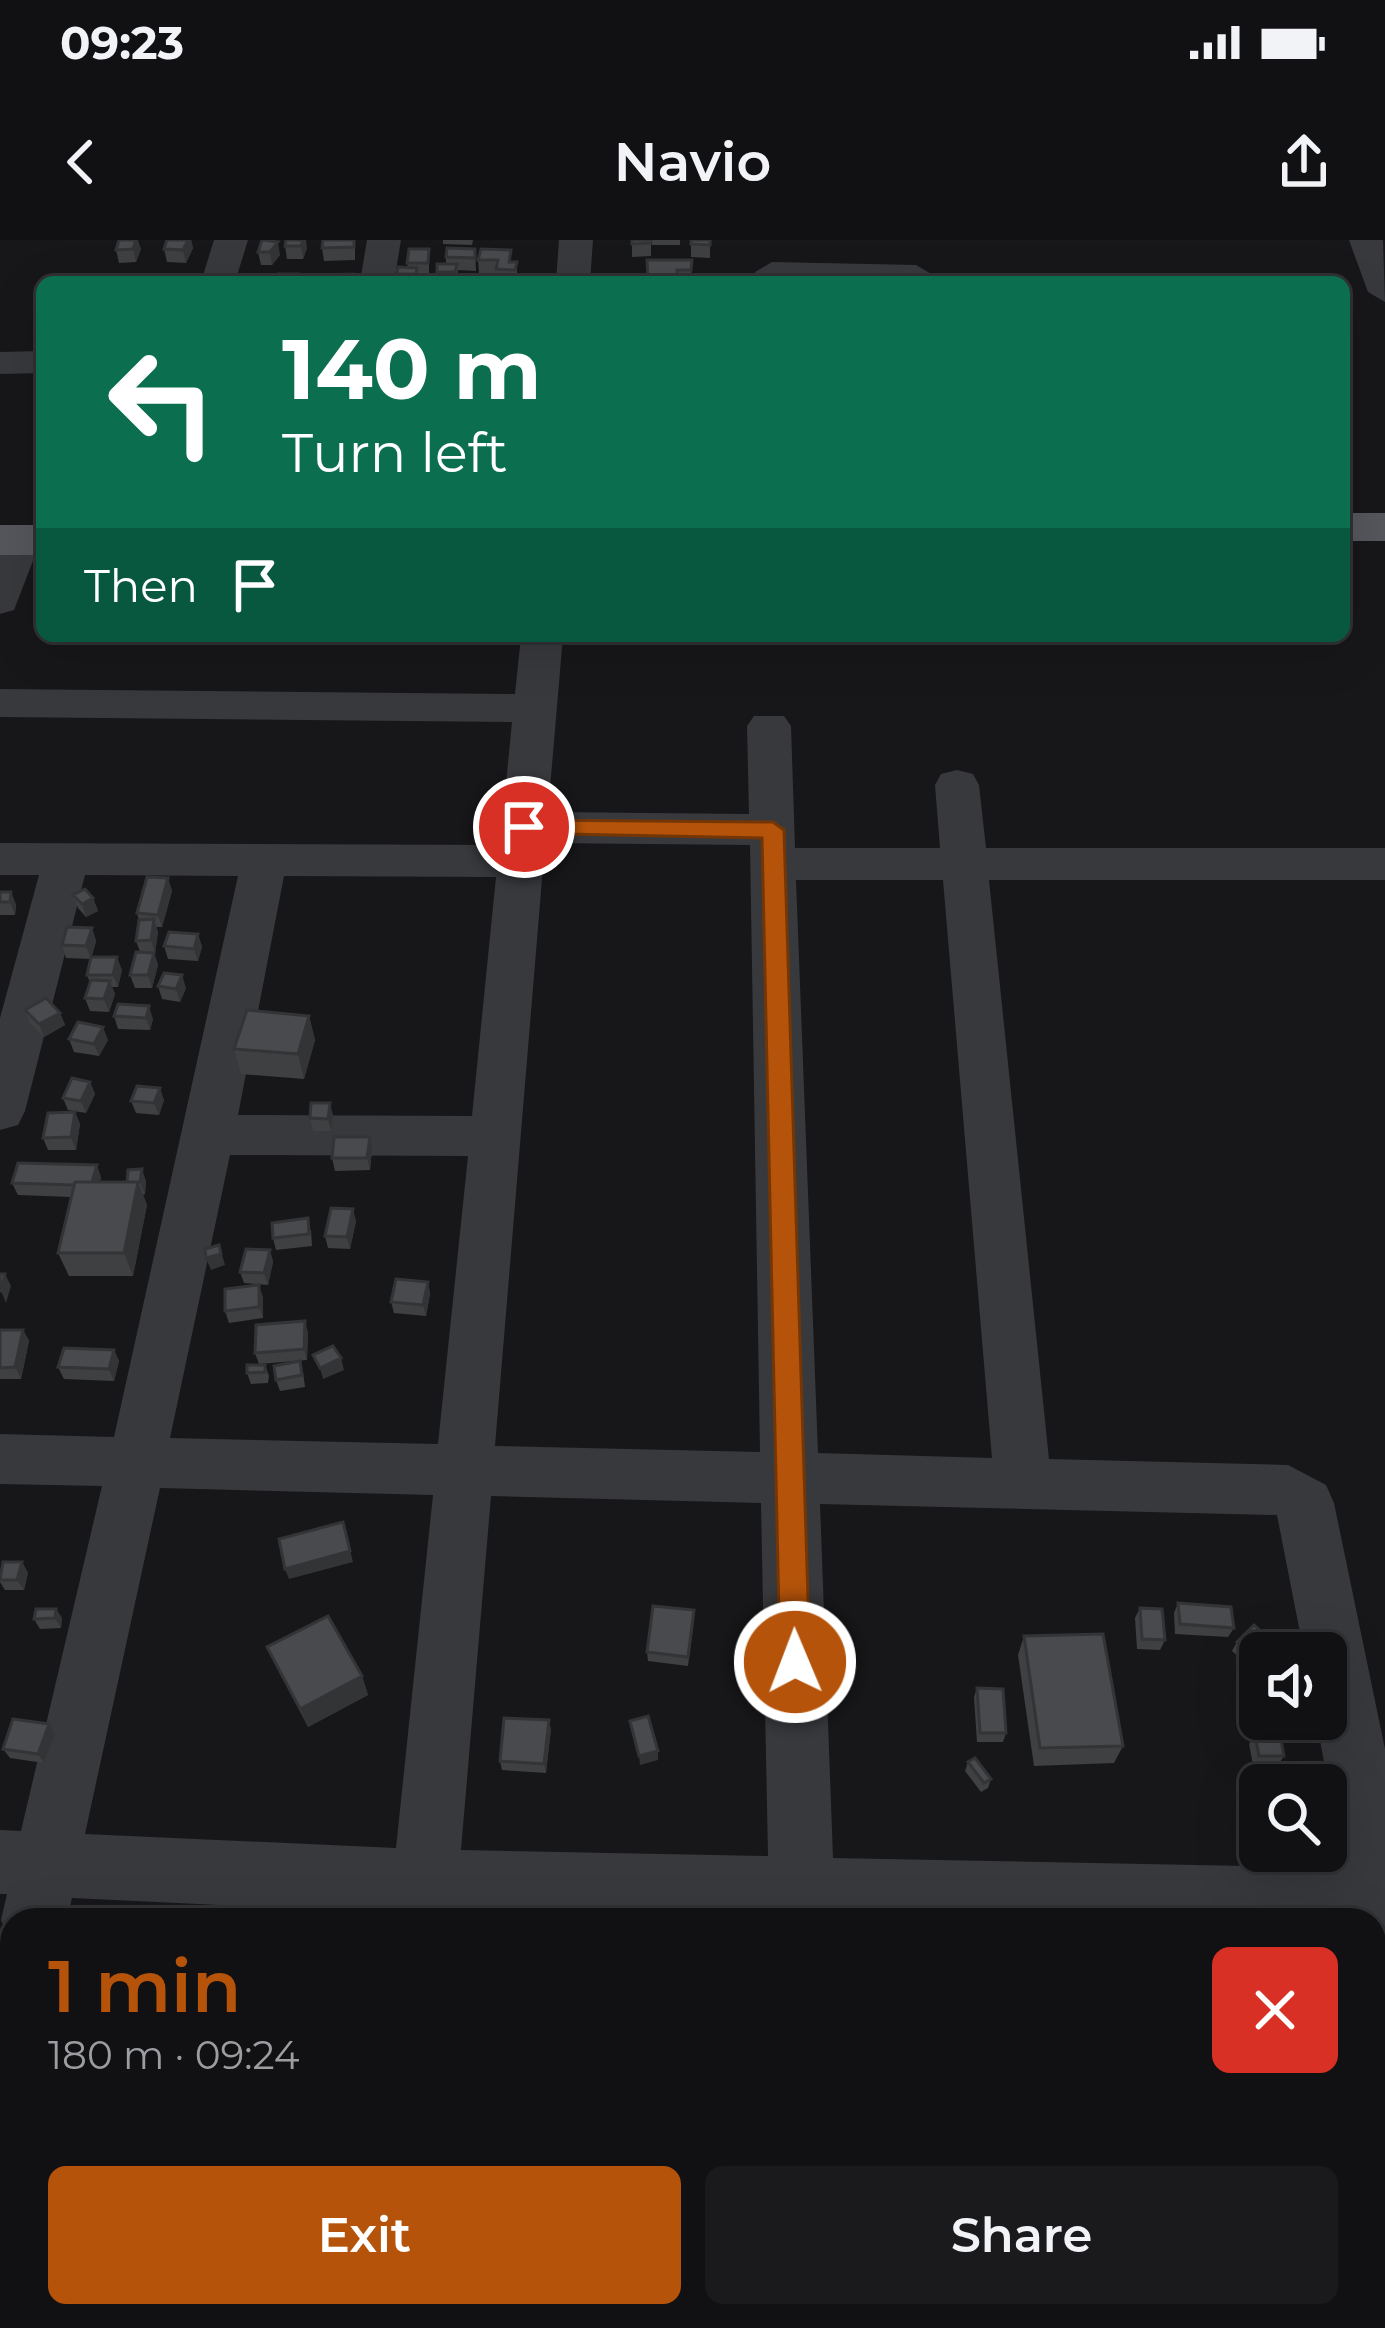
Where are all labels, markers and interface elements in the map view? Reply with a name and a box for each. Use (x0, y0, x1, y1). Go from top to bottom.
text: 09:23 (60, 15, 184, 70)
icon: back (48, 129, 114, 195)
text: Navio (614, 129, 771, 195)
icon: share (1271, 129, 1337, 195)
text: 140 m (282, 318, 542, 420)
icon: left (84, 324, 240, 480)
text: Turn left (282, 420, 508, 486)
icon: arrive (222, 552, 288, 618)
text: Then (84, 558, 198, 613)
pin (473, 776, 575, 878)
icon: arrive (491, 794, 557, 860)
position arrow (732, 1599, 858, 1725)
map controls (1239, 1632, 1347, 1872)
button: sound (1239, 1632, 1347, 1740)
button: search (1239, 1764, 1347, 1872)
text: 1 min (48, 1942, 241, 2030)
button: close (1212, 1947, 1338, 2073)
text: 180 m · 09:24 (48, 2031, 300, 2079)
button: Exit (48, 2166, 681, 2304)
button: Share (705, 2166, 1338, 2304)

